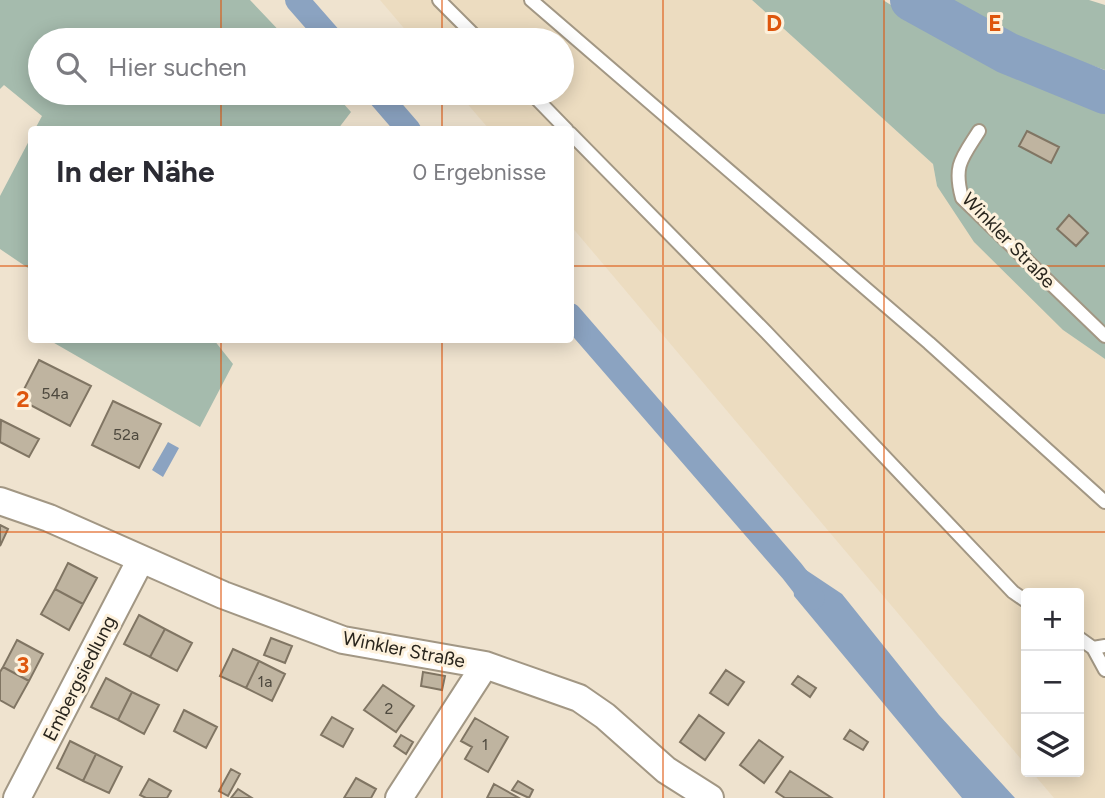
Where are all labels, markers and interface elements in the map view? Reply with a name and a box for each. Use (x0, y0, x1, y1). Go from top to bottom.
text: D (766, 9, 782, 37)
text: E (988, 9, 1002, 37)
search box (28, 28, 574, 105)
icon: search (52, 48, 90, 86)
text: Hier suchen (108, 51, 247, 83)
text: In der Nähe (56, 153, 215, 190)
text: 0 Ergebnisse (412, 158, 546, 186)
street label: Winkler Straße (957, 188, 1060, 293)
house number: 54a (41, 384, 69, 403)
text: 2 (16, 385, 30, 413)
house number: 52a (113, 425, 139, 444)
map controls (1021, 588, 1084, 777)
button: + (1021, 588, 1084, 651)
street label: Embergsiedlung (38, 612, 121, 745)
street label: Winkler Straße (341, 626, 467, 673)
text: 3 (17, 651, 29, 679)
button: − (1021, 651, 1084, 714)
house number: 1a (258, 672, 272, 691)
house number: 2 (385, 699, 393, 718)
button: layers (1021, 714, 1084, 777)
house number: 1 (482, 735, 488, 754)

